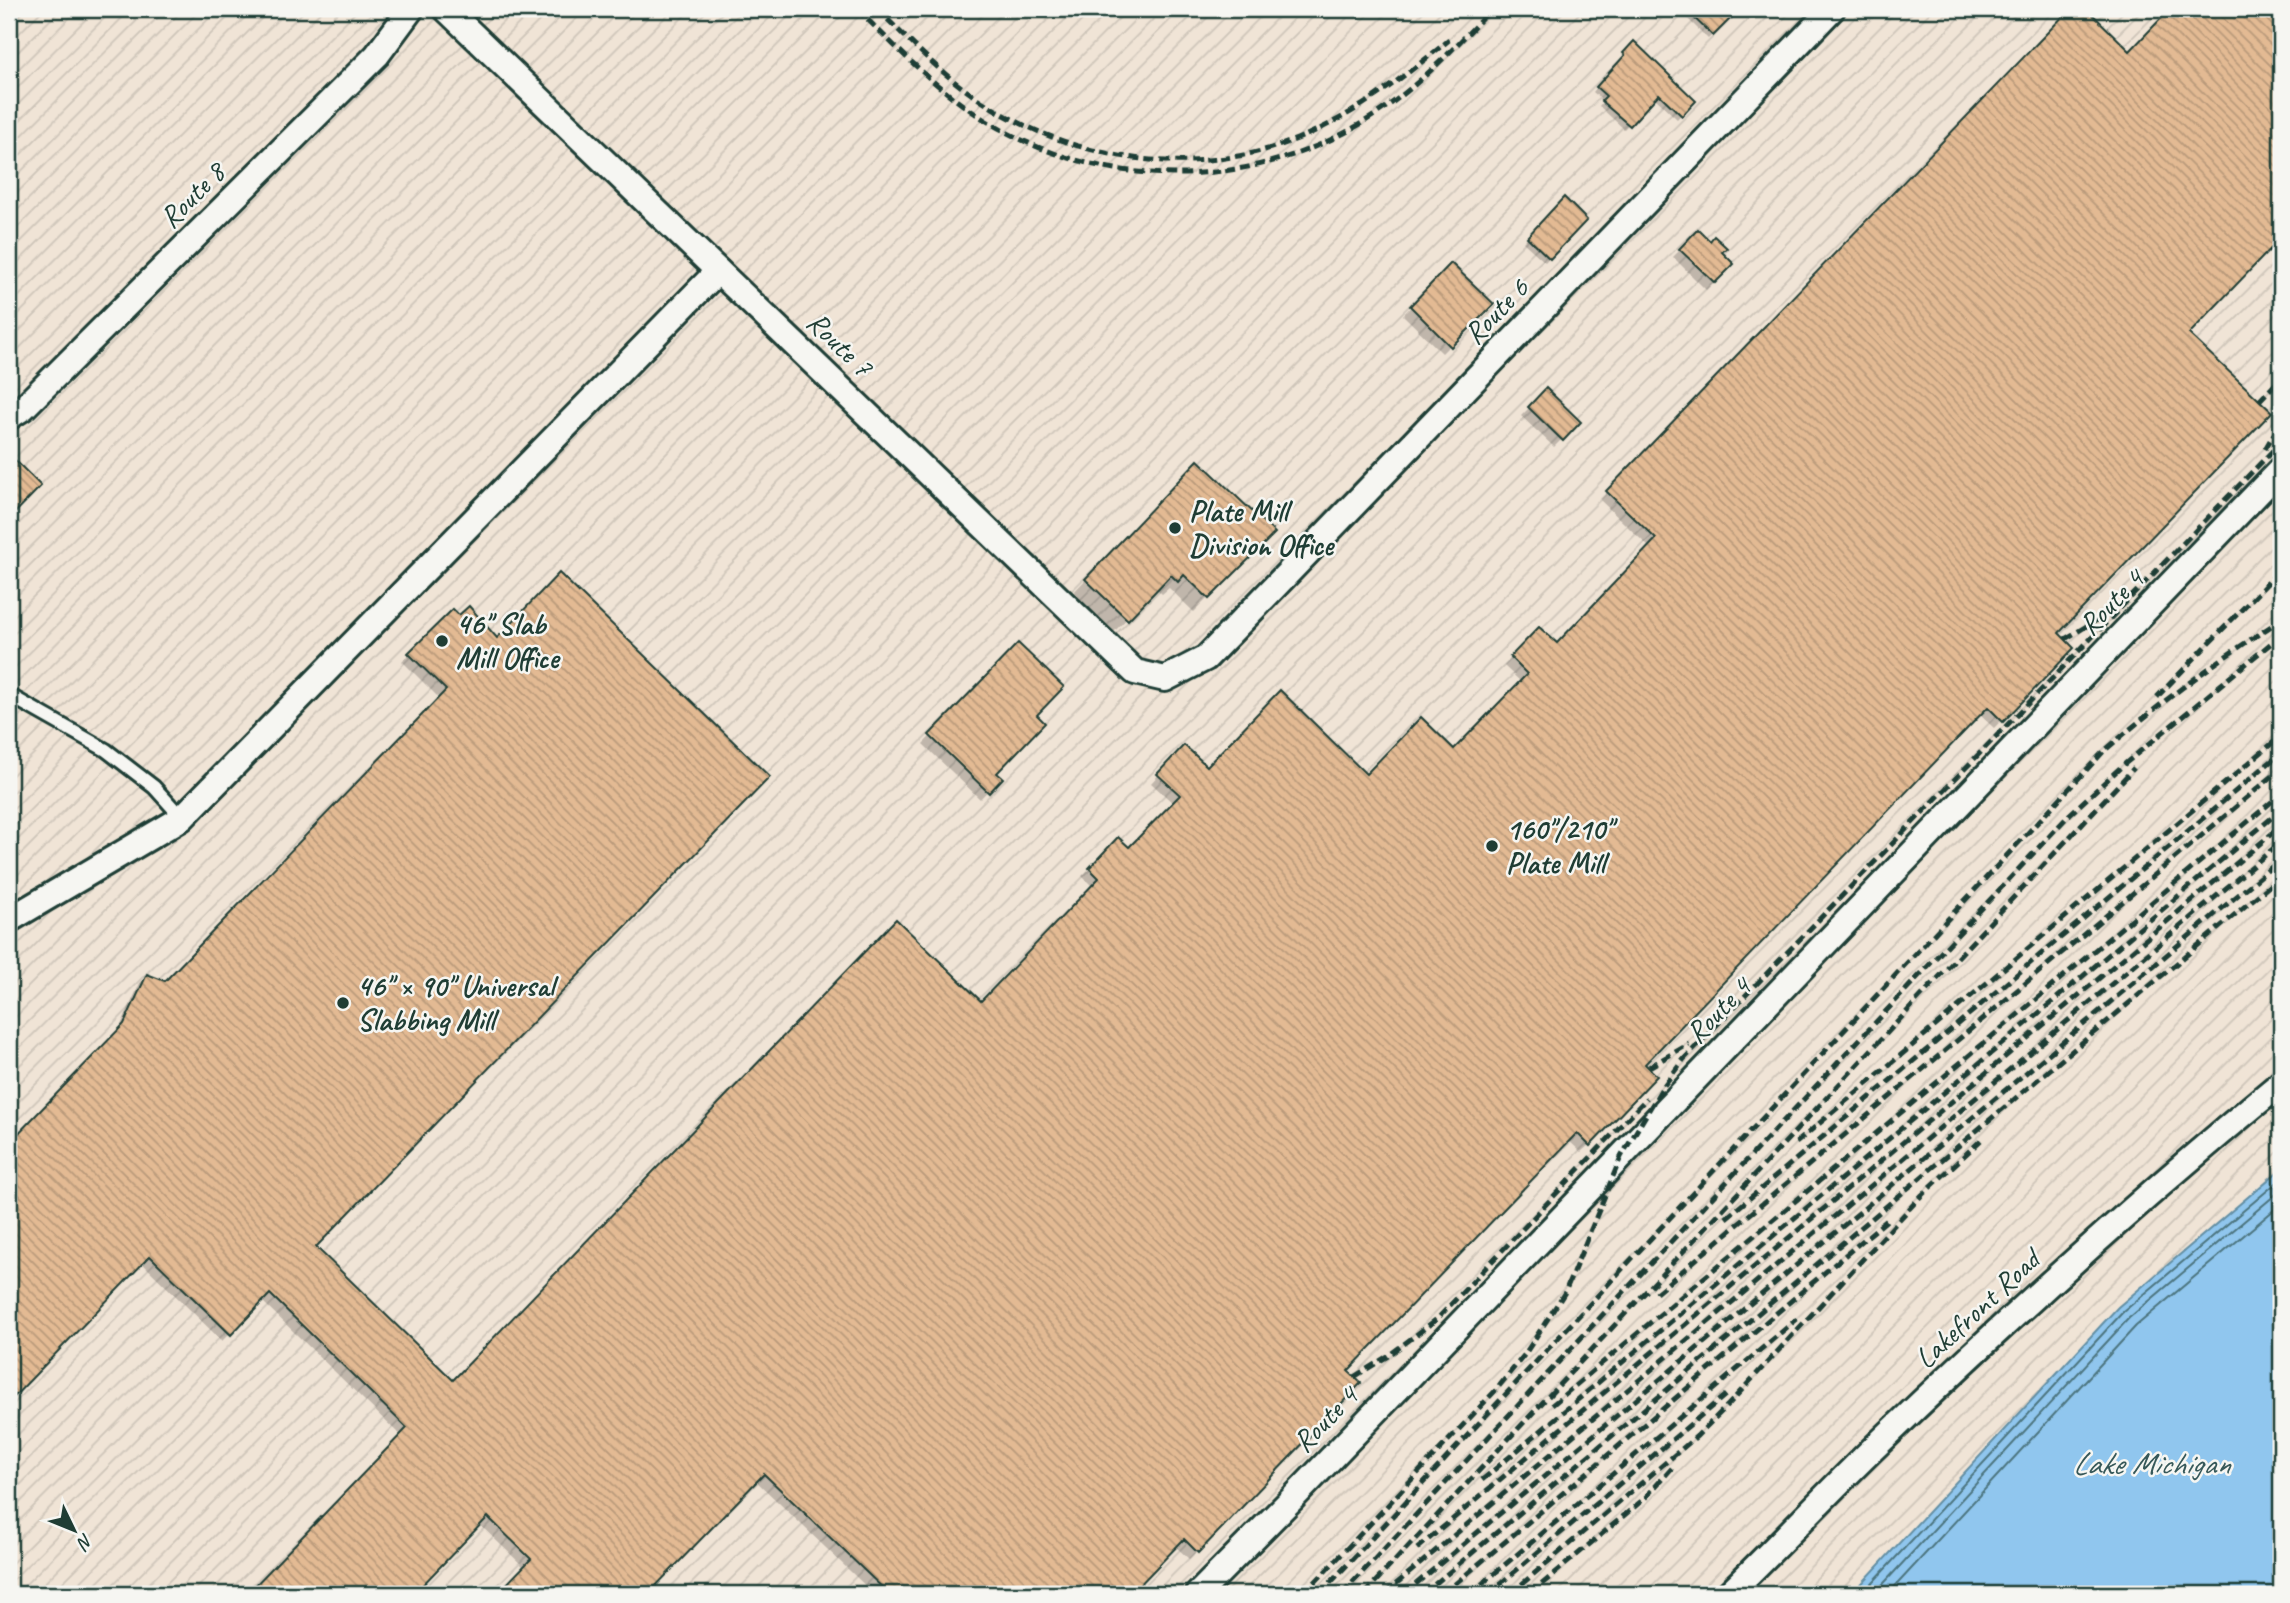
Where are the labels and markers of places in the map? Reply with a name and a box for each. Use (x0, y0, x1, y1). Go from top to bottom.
place label: Plate Mill Division Office (1189, 492, 1335, 564)
marker: Plate Mill Division Office (1167, 520, 1183, 536)
place label: 46" Slab Mill Office (456, 605, 561, 677)
marker: 46" Slab Mill Office (434, 633, 450, 649)
place label: 160"/210" Plate Mill (1506, 810, 1619, 882)
marker: 160"/210" Plate Mill (1484, 838, 1500, 854)
place label: 46" × 90" Universal Slabbing Mill (357, 967, 560, 1039)
marker: 46" × 90" Universal Slabbing Mill (335, 995, 351, 1011)

